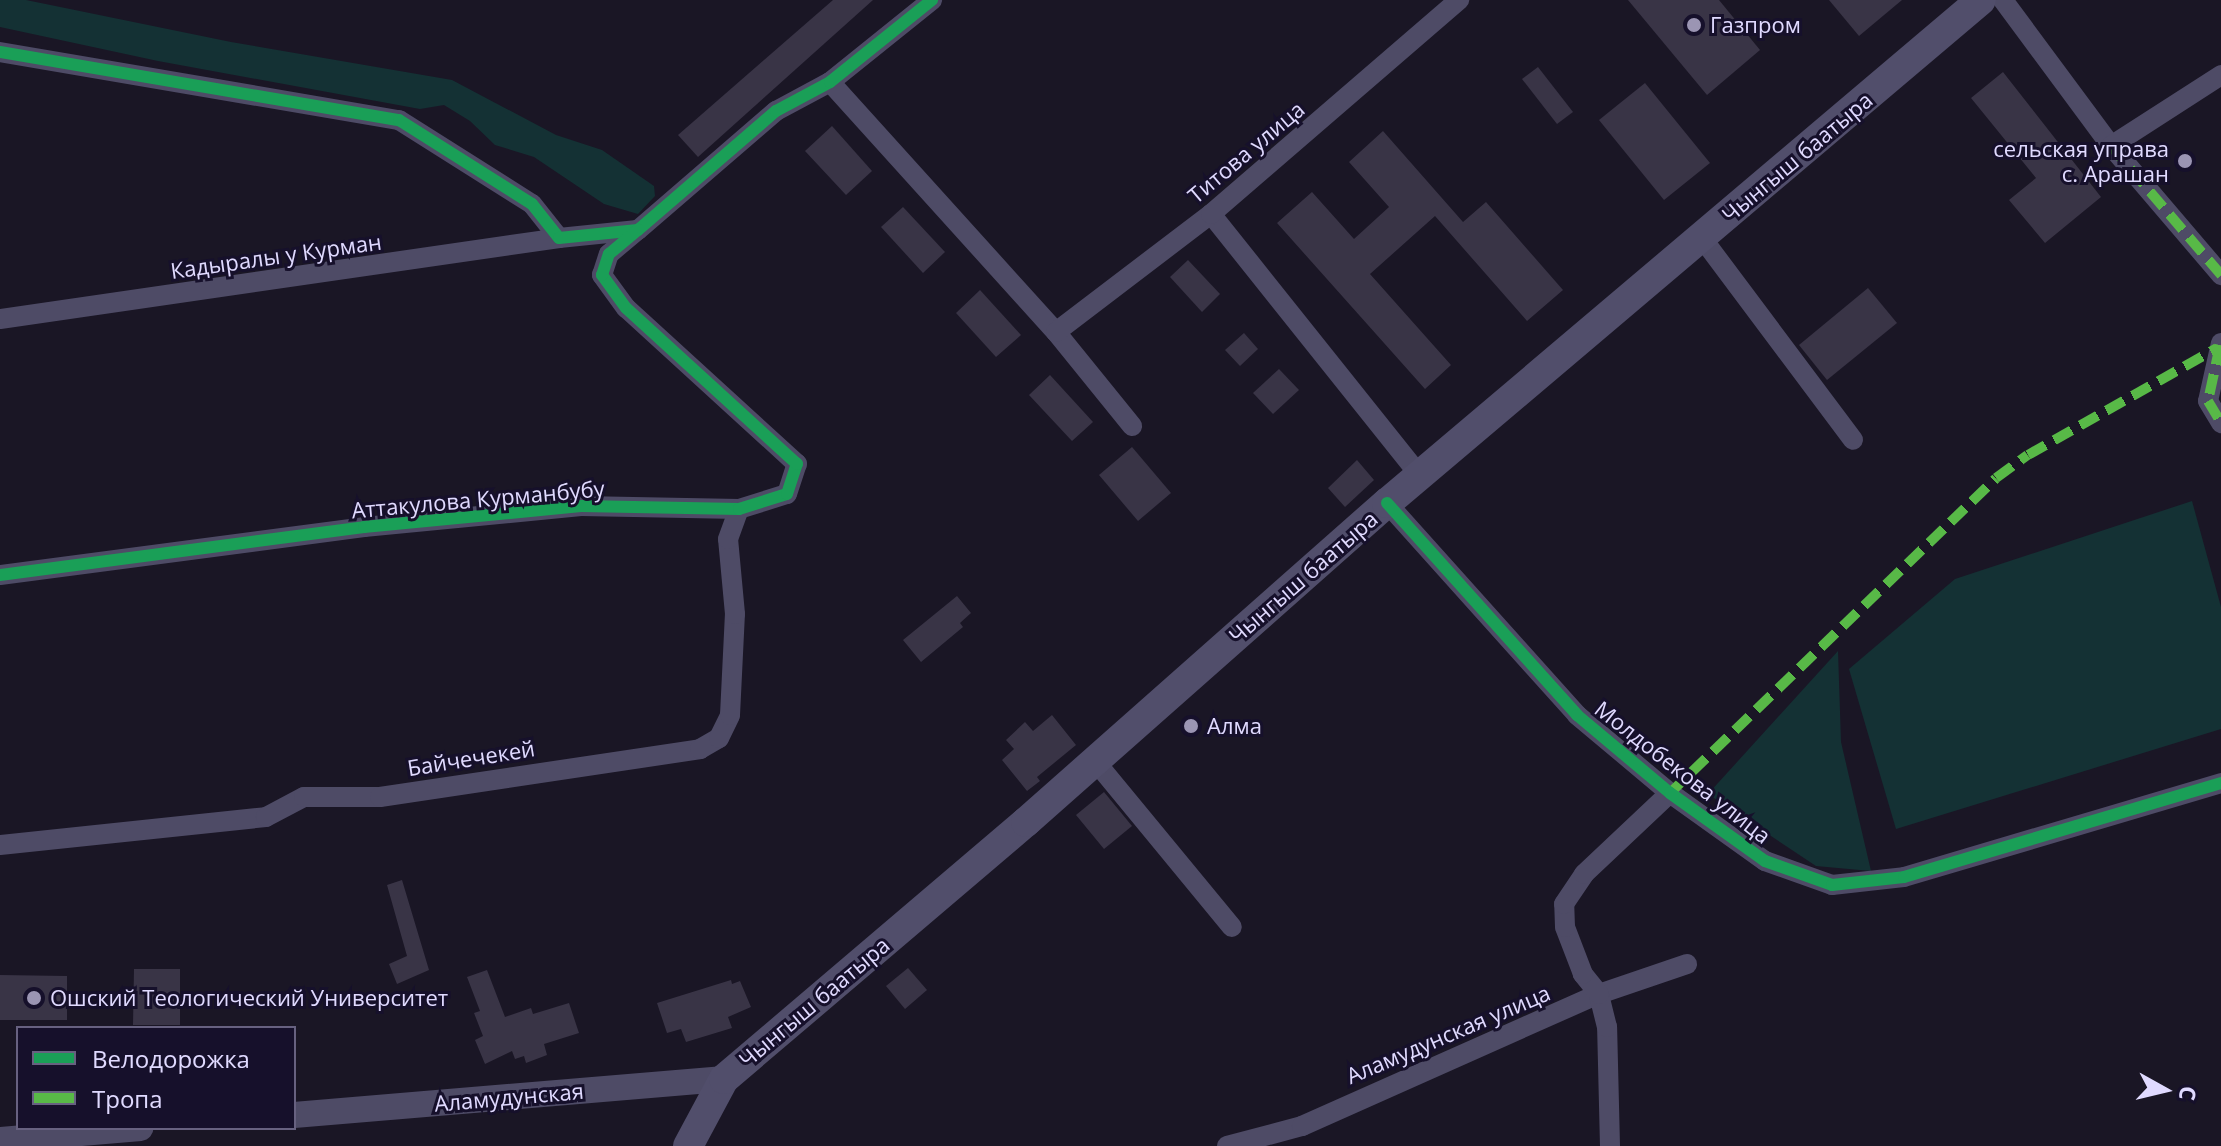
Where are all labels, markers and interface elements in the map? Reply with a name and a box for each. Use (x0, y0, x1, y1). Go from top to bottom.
place label: Газпром (1710, 12, 1801, 38)
marker: Газпром (1685, 16, 1703, 34)
street label: Чынгыш баатыра (1716, 86, 1878, 228)
street label: Титова улица (1182, 96, 1310, 208)
place label: сельская управа с. Арашан (1993, 135, 2169, 186)
marker: сельская управа с. Арашан (2176, 152, 2194, 170)
street label: Кадыралы у Курман (169, 228, 383, 284)
street label: Аттакулова Курманбубу (350, 475, 606, 523)
street label: Чынгыш баатыра (1223, 505, 1383, 649)
street label: Молдобекова улица (1590, 695, 1776, 849)
place label: Алма (1207, 713, 1262, 739)
marker: Алма (1182, 717, 1200, 735)
street label: Байчечекей (405, 735, 537, 781)
street label: Чынгыш баатыра (733, 931, 895, 1073)
street label: Аламудунская улица (1342, 979, 1554, 1089)
place label: Ошский Теологический Университет (50, 985, 448, 1011)
marker: Ошский Теологический Университет (25, 989, 43, 1007)
legend (16, 1026, 296, 1130)
text: Велодорожка (92, 1042, 250, 1075)
north arrow (2125, 1050, 2205, 1130)
street label: Аламудунская (433, 1077, 585, 1117)
text: Тропа (92, 1082, 163, 1115)
text: С (2173, 1084, 2205, 1102)

